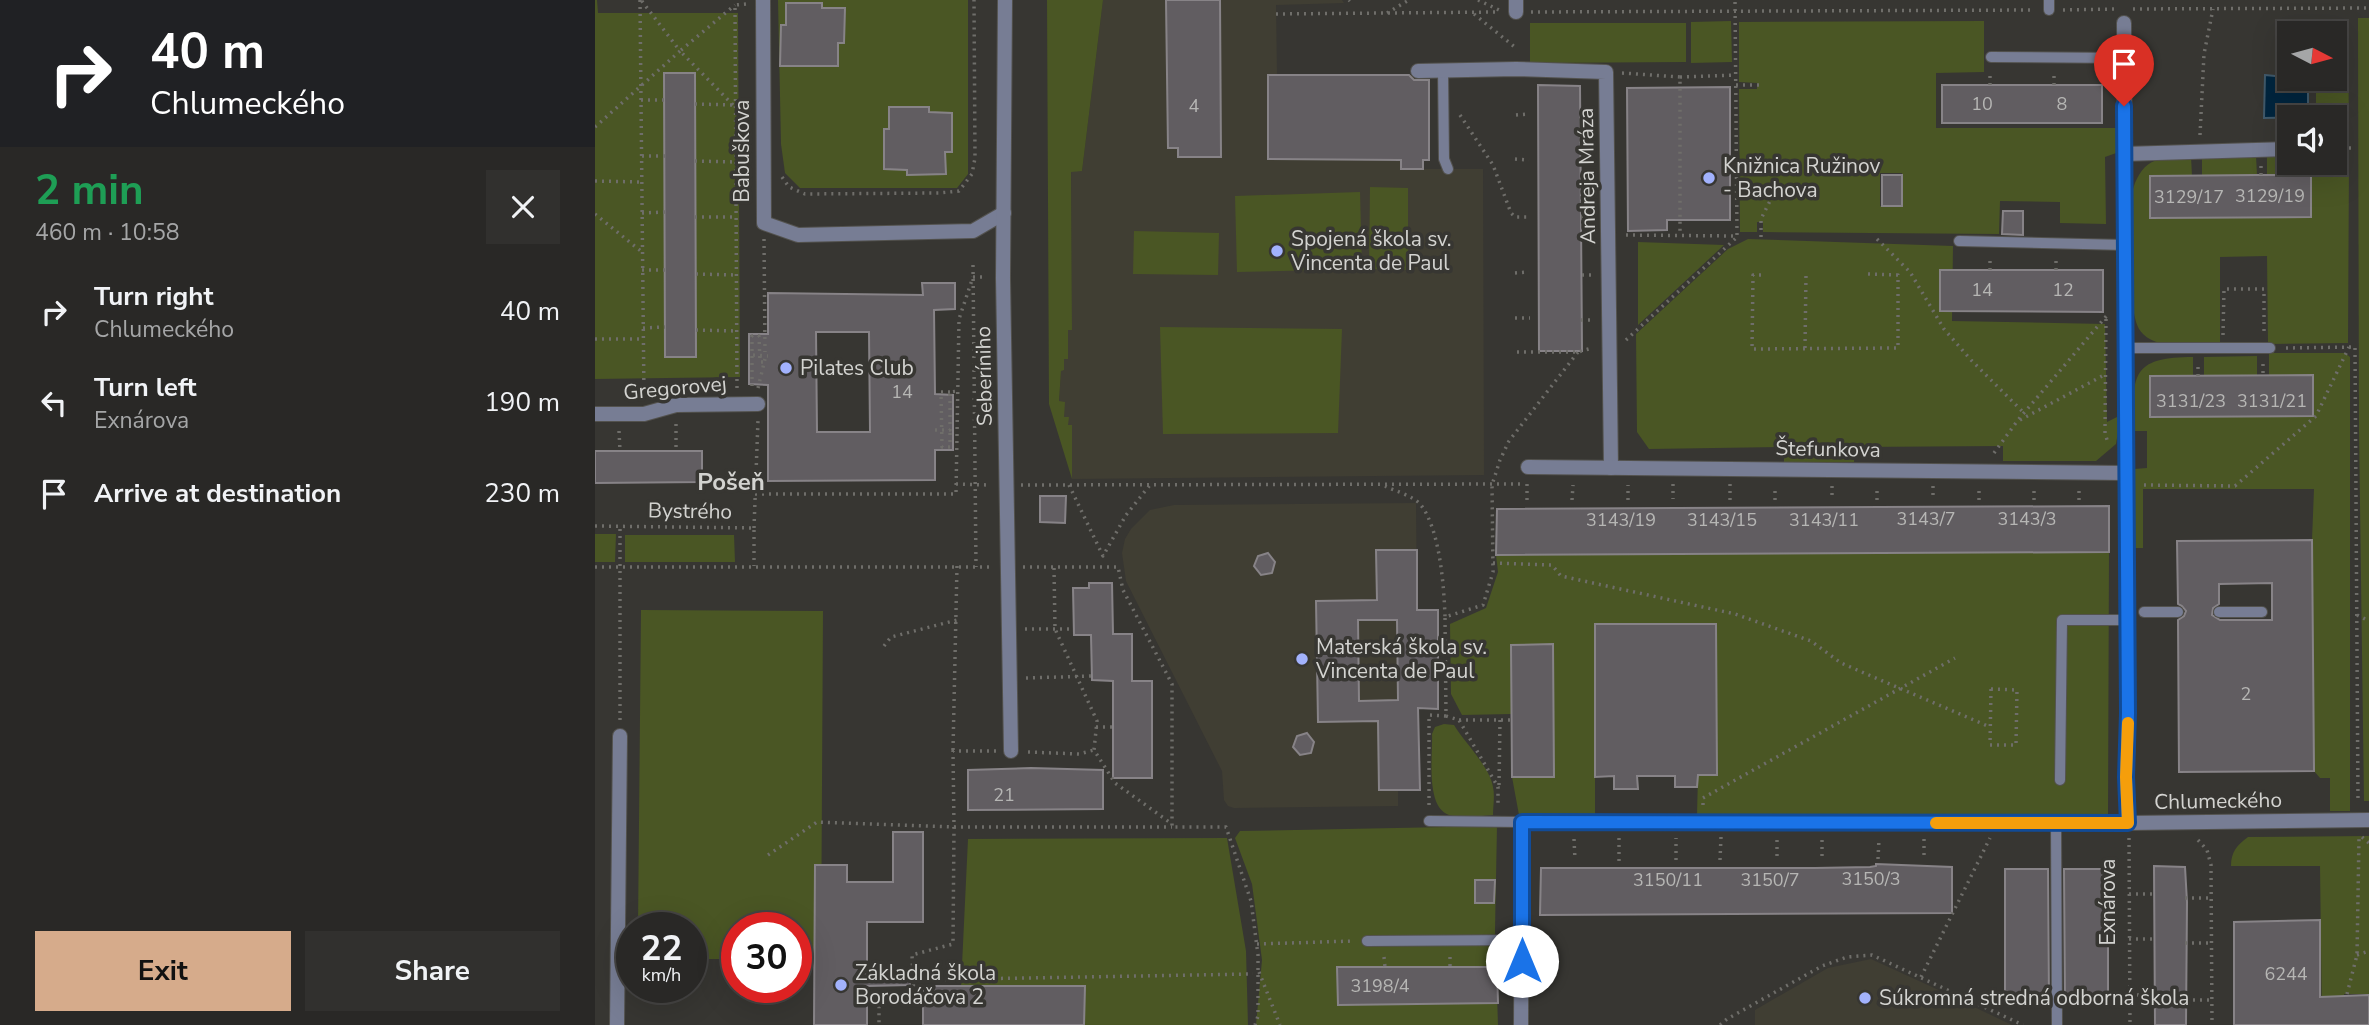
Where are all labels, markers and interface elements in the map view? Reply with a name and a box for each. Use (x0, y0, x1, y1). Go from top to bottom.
text: 40 m (150, 18, 265, 85)
north arrow (2277, 21, 2347, 91)
map controls (2277, 21, 2347, 175)
icon: right (35, 28, 126, 119)
pin (2094, 34, 2154, 106)
icon: arrive (2105, 45, 2143, 83)
text: Chlumeckého (150, 82, 345, 125)
house number: 10 (1971, 92, 1993, 116)
house number: 8 (2057, 92, 2067, 116)
house number: 4 (1189, 94, 1200, 118)
street label: Babuškova (728, 100, 756, 202)
button: sound (2277, 105, 2347, 175)
street label: Andreja Mráza (1572, 107, 1602, 245)
place label: Knižnica Ružinov - Bachova (1723, 152, 1880, 204)
text: 2 min (35, 162, 144, 219)
button: close (486, 170, 560, 244)
marker: Knižnica Ružinov - Bachova (1701, 170, 1717, 186)
house number: 3129/19 (2235, 184, 2305, 208)
house number: 3129/17 (2154, 185, 2224, 209)
text: 460 m · 10:58 (35, 217, 180, 248)
place label: Spojená škola sv. Vincenta de Paul (1290, 225, 1452, 277)
marker: Spojená škola sv. Vincenta de Paul (1269, 243, 1285, 259)
house number: 14 (1971, 278, 1993, 302)
house number: 12 (2052, 278, 2074, 302)
text: Turn right (94, 279, 213, 314)
icon: right (35, 293, 73, 331)
text: 40 m (500, 294, 560, 329)
text: Chlumeckého (94, 314, 234, 345)
street label: Seberíniho (969, 326, 999, 426)
place label: Pilates Club (800, 354, 914, 382)
marker: Pilates Club (778, 360, 794, 376)
text: Turn left (94, 370, 197, 405)
street label: Gregorovej (622, 370, 728, 406)
house number: 14 (891, 380, 913, 404)
icon: left (35, 384, 73, 422)
text: 190 m (484, 385, 560, 420)
house number: 3131/23 (2156, 389, 2226, 413)
house number: 3131/21 (2237, 389, 2307, 413)
text: Exnárova (94, 405, 189, 436)
street label: Štefunkova (1775, 434, 1881, 464)
district label: Pošeň (697, 466, 765, 498)
icon: arrive (35, 475, 73, 513)
text: Arrive at destination (94, 476, 341, 511)
text: 230 m (484, 476, 560, 511)
street label: Bystrého (648, 496, 732, 526)
house number: 3143/7 (1896, 507, 1956, 531)
house number: 3143/3 (1997, 507, 2057, 531)
house number: 3143/19 (1586, 508, 1656, 532)
house number: 3143/15 (1687, 508, 1757, 532)
house number: 3143/11 (1789, 508, 1859, 532)
place label: Materská škola sv. Vincenta de Paul (1315, 633, 1487, 685)
marker: Materská škola sv. Vincenta de Paul (1294, 651, 1310, 667)
house number: 2 (2241, 682, 2251, 706)
house number: 21 (993, 783, 1015, 807)
street label: Chlumeckého (2154, 786, 2282, 816)
street label: Exnárova (2094, 859, 2122, 945)
house number: 3150/3 (1841, 867, 1901, 891)
house number: 3150/11 (1633, 868, 1703, 892)
house number: 3150/7 (1740, 868, 1800, 892)
speed limit sign: 30 (721, 912, 812, 1003)
position arrow (1485, 924, 1559, 998)
text: 22 (640, 925, 683, 972)
button: Exit (35, 931, 291, 1011)
button: Share (305, 931, 560, 1011)
place label: Základná škola Borodáčova 2 (855, 959, 996, 1011)
house number: 6244 (2264, 962, 2308, 986)
text: km/h (642, 963, 681, 987)
house number: 3198/4 (1350, 974, 1410, 998)
marker: Základná škola Borodáčova 2 (833, 977, 849, 993)
place label: Súkromná stredná odborná škola (1879, 984, 2189, 1012)
marker: Súkromná stredná odborná škola (1857, 990, 1873, 1006)

